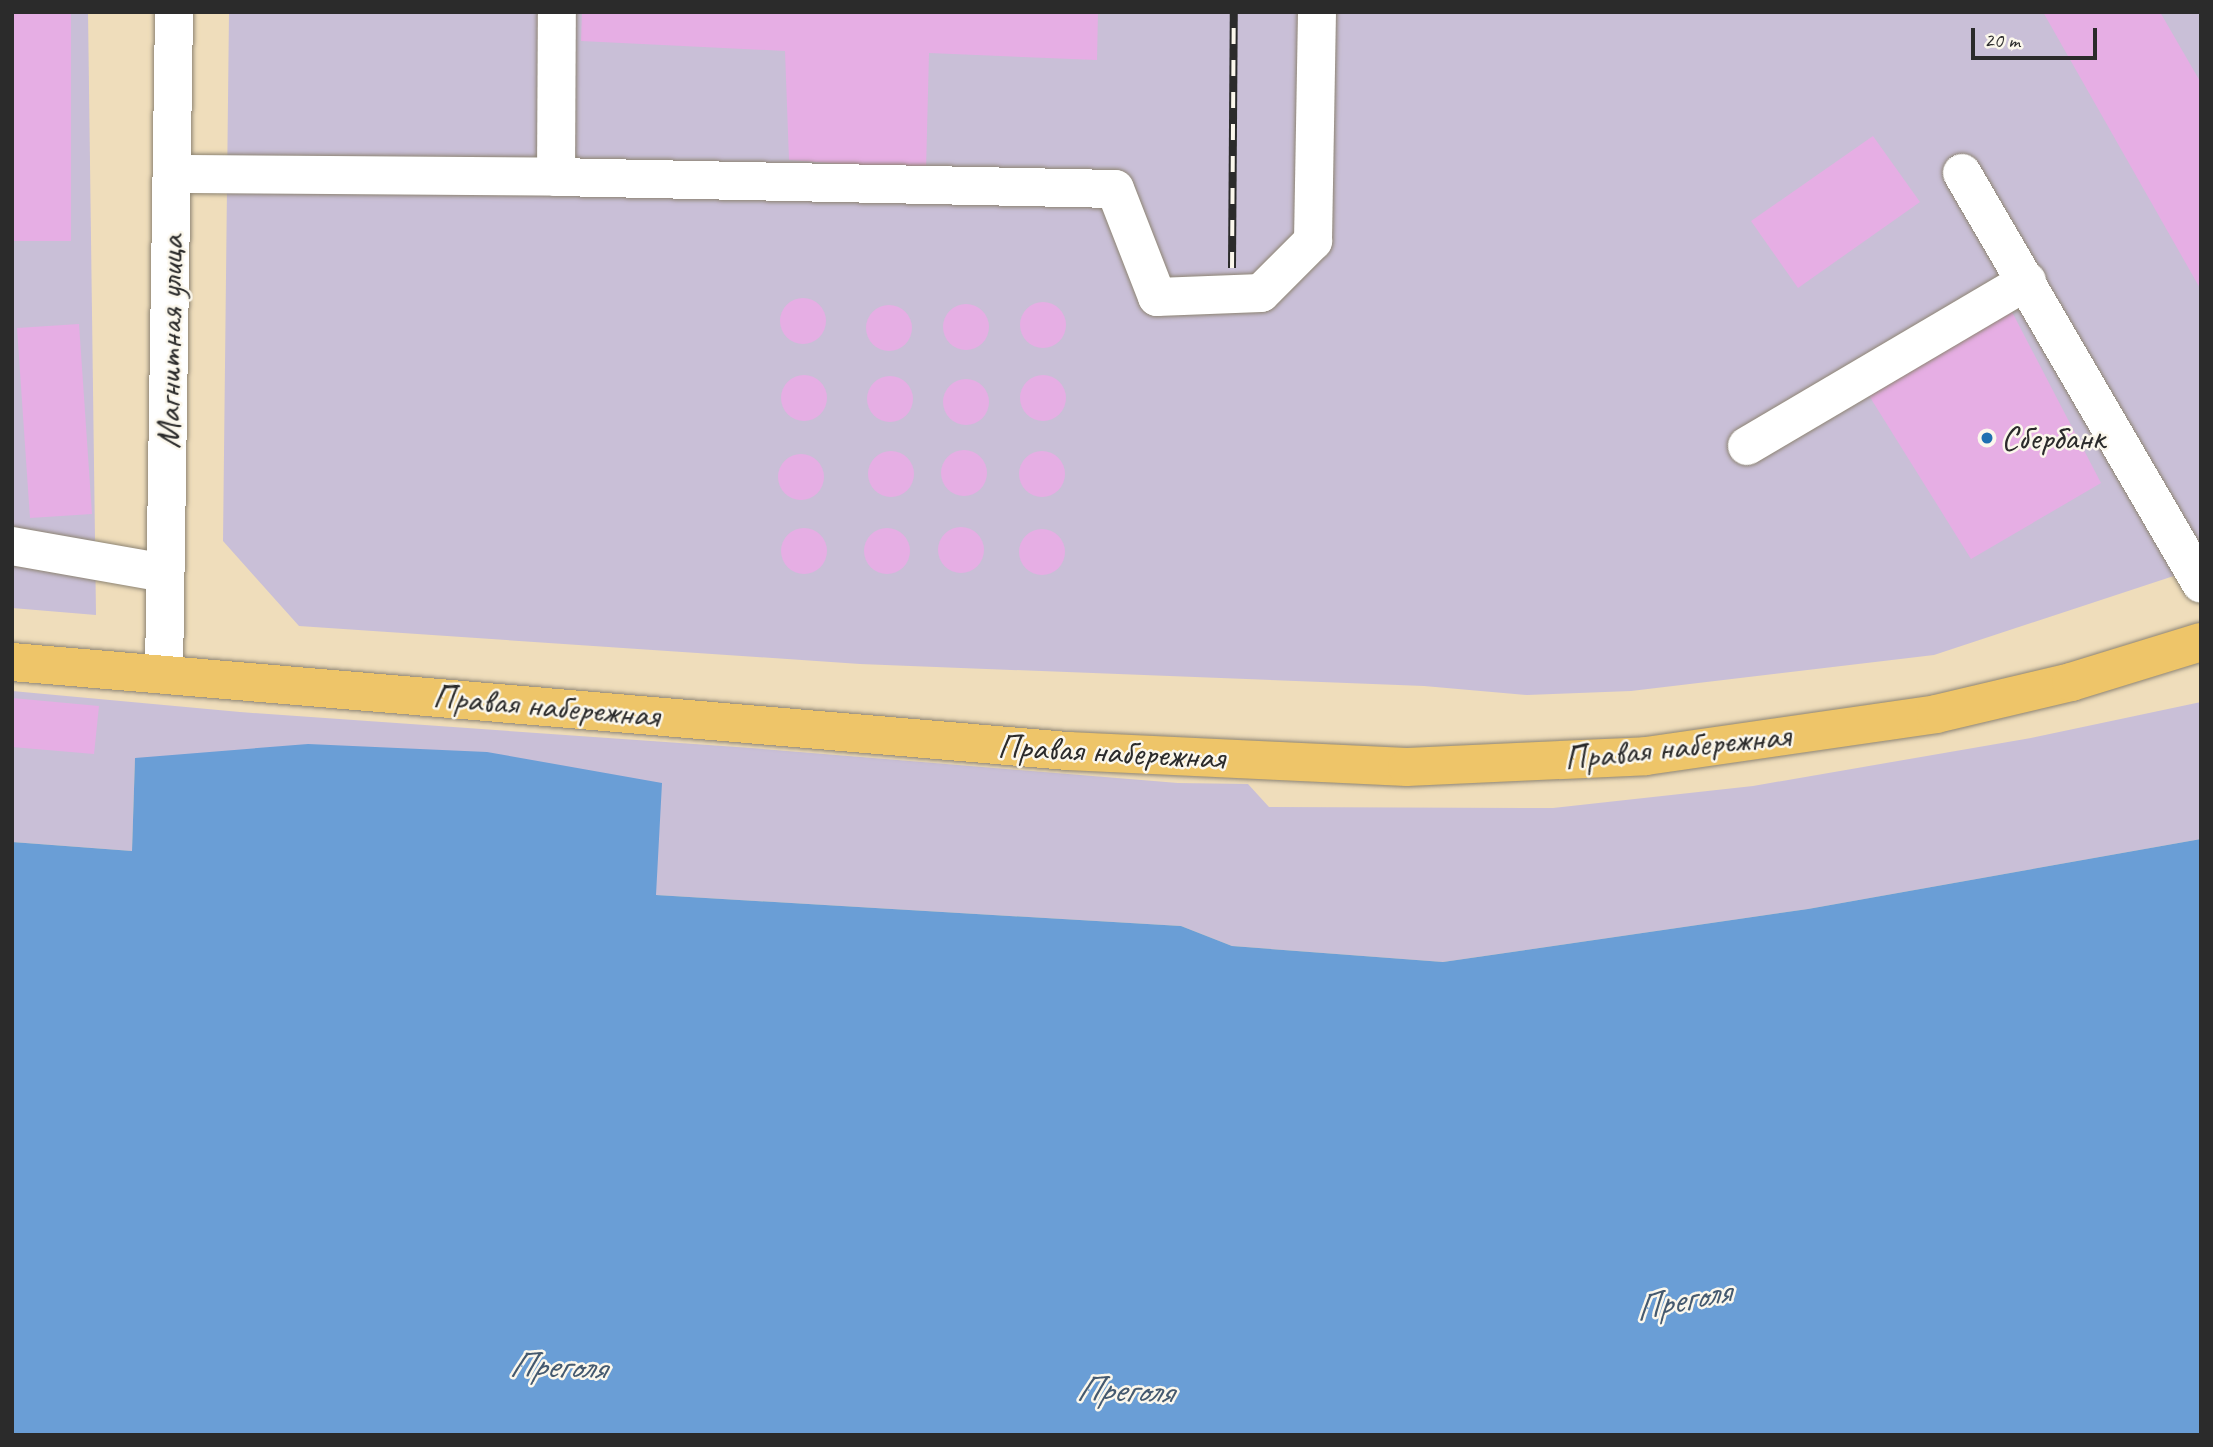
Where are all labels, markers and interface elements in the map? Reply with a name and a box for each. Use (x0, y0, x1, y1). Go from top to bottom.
scale bar (1975, 14, 2101, 58)
text: 20 m (1984, 27, 2020, 53)
street label: Магнитная улица (147, 233, 193, 451)
place label: Сбербанк (2001, 417, 2105, 459)
marker: Сбербанк (1979, 430, 1995, 446)
street label: Правая набережная (430, 675, 662, 737)
street label: Правая набережная (1561, 714, 1793, 780)
street label: Правая набережная (996, 725, 1226, 779)
water label: Преголя (1631, 1269, 1733, 1331)
water label: Преголя (508, 1342, 606, 1390)
water label: Преголя (1075, 1366, 1173, 1414)

